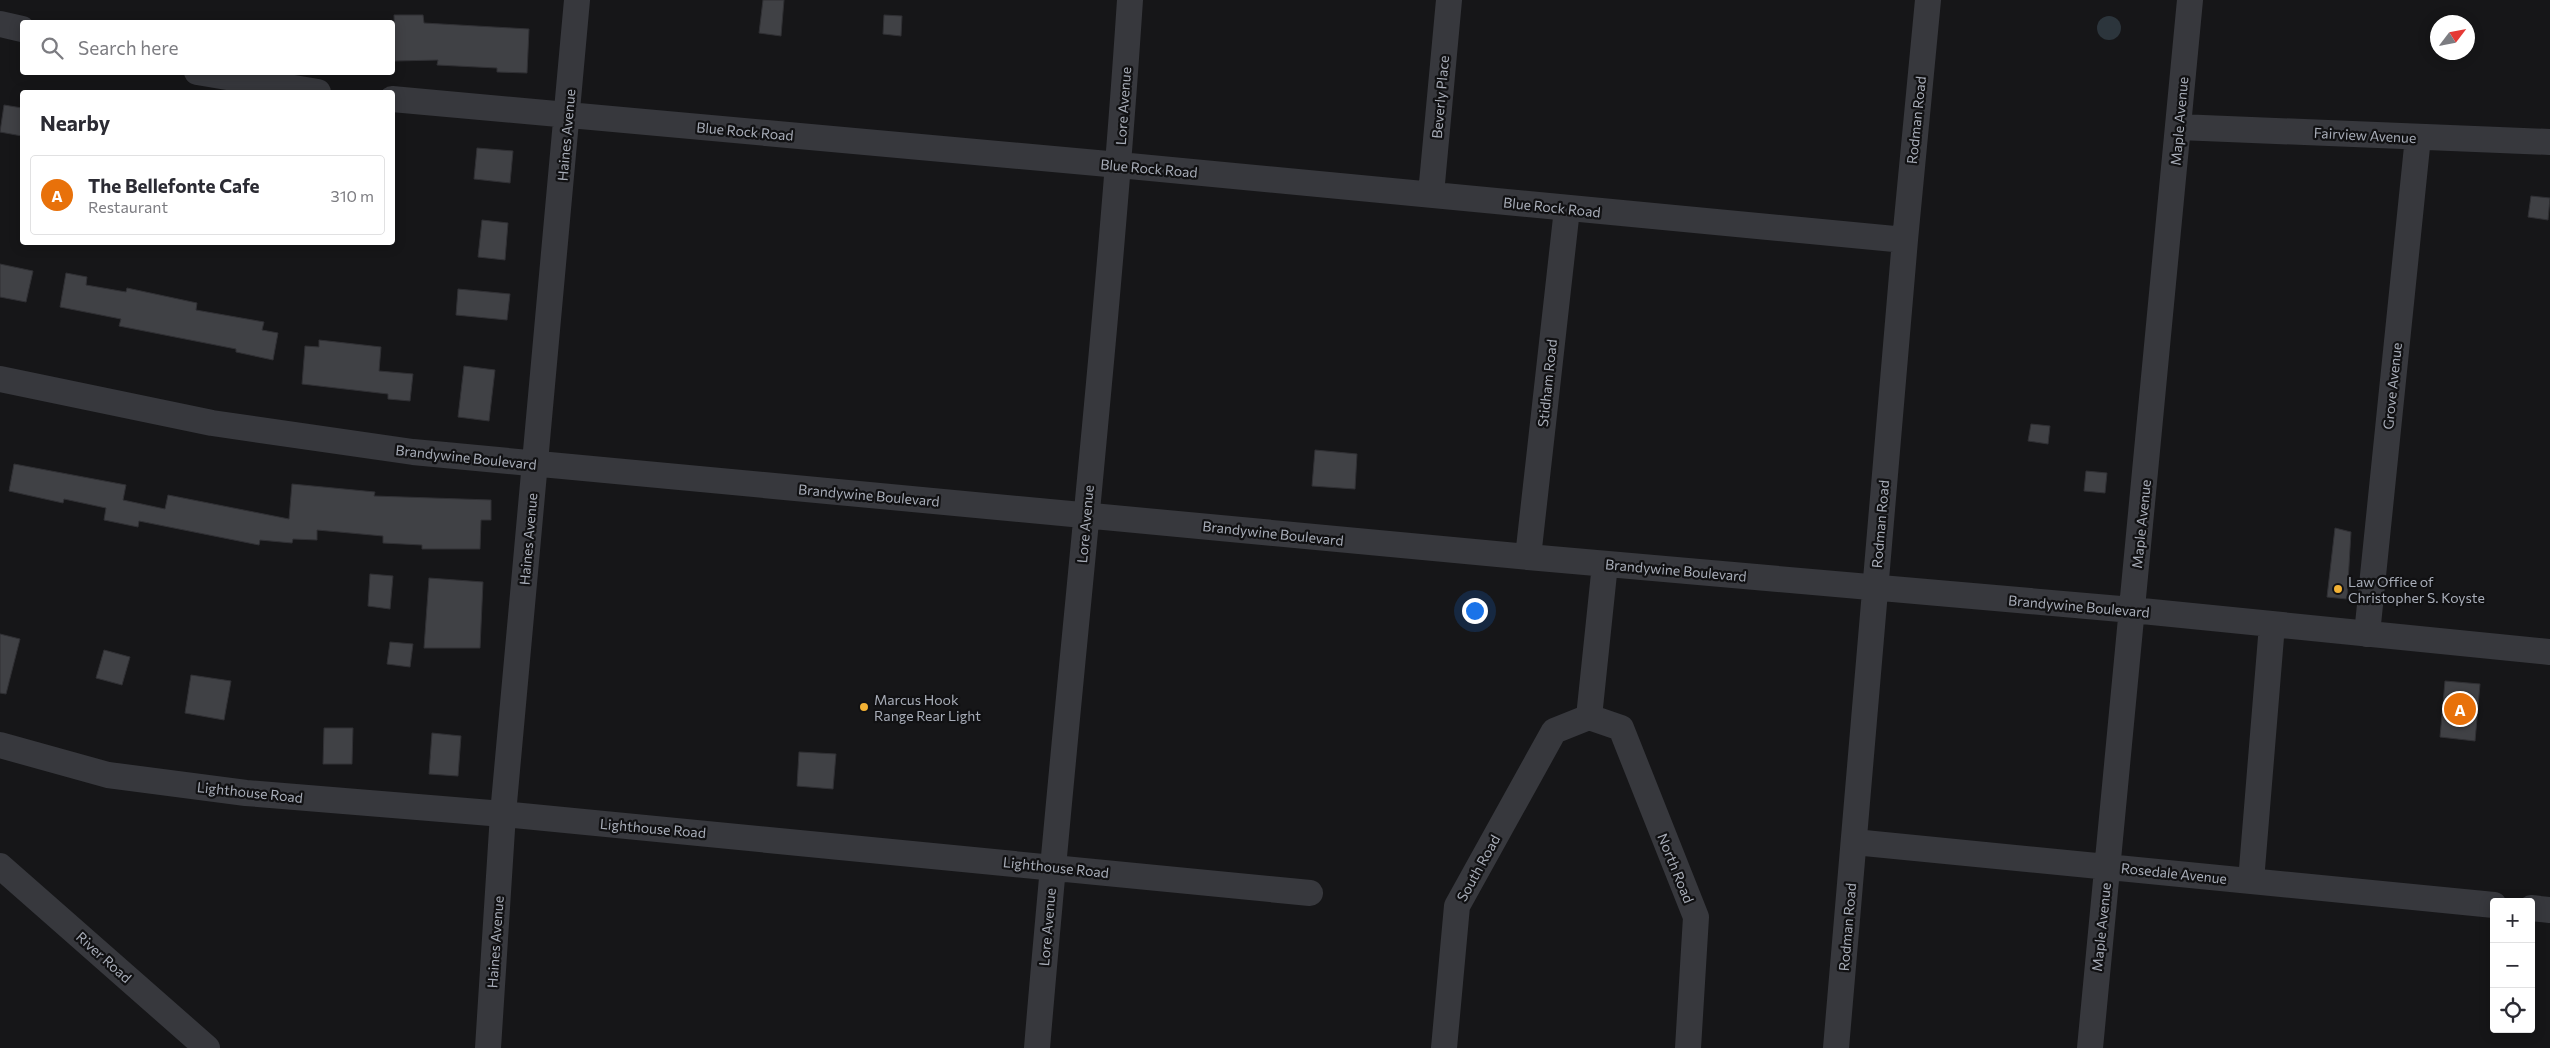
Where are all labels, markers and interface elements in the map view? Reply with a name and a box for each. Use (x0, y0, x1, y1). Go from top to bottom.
north arrow (2430, 15, 2475, 60)
search box (20, 20, 395, 75)
icon: search (38, 34, 66, 62)
text: Search here (78, 36, 178, 59)
street label: Beverly Place (1428, 55, 1452, 139)
street label: Lore Avenue (1112, 66, 1134, 146)
street label: Rodman Road (1903, 75, 1929, 165)
street label: Maple Avenue (2167, 76, 2191, 166)
street label: Haines Avenue (553, 88, 579, 182)
text: Nearby (40, 110, 110, 135)
street label: Blue Rock Road (696, 118, 794, 144)
street label: Fairview Avenue (2313, 124, 2417, 146)
street label: Blue Rock Road (1100, 155, 1198, 181)
text: The Bellefonte Cafe (88, 174, 260, 197)
text: A (51, 186, 63, 205)
text: 310 m (331, 186, 374, 205)
street label: Blue Rock Road (1503, 193, 1601, 221)
text: Restaurant (88, 197, 168, 216)
street label: Stidham Road (1534, 338, 1560, 428)
street label: Grove Avenue (2379, 342, 2405, 430)
street label: Brandywine Boulevard (395, 441, 537, 473)
street label: Rodman Road (1868, 479, 1892, 569)
street label: Maple Avenue (2128, 479, 2154, 569)
street label: Brandywine Boulevard (798, 480, 940, 510)
street label: Lore Avenue (1073, 484, 1097, 564)
street label: Haines Avenue (515, 492, 541, 586)
street label: Brandywine Boulevard (1202, 517, 1344, 549)
street label: Brandywine Boulevard (1605, 555, 1747, 585)
place label: Law Office of Christopher S. Koyste (2348, 573, 2485, 606)
marker: Law Office of Christopher S. Koyste (2332, 583, 2344, 595)
street label: Brandywine Boulevard (2008, 591, 2150, 621)
your location (1462, 598, 1488, 624)
pin: A (2444, 690, 2476, 728)
place label: Marcus Hook Range Rear Light (874, 691, 981, 724)
marker: Marcus Hook Range Rear Light (858, 701, 870, 713)
street label: Lighthouse Road (196, 778, 304, 806)
street label: Lighthouse Road (599, 815, 707, 841)
street label: North Road (1654, 831, 1698, 905)
street label: South Road (1453, 832, 1503, 904)
street label: Lighthouse Road (1002, 853, 1110, 881)
street label: Rosedale Avenue (2120, 859, 2228, 887)
street label: Rodman Road (1835, 882, 1859, 972)
street label: Maple Avenue (2088, 882, 2114, 972)
street label: Lore Avenue (1035, 887, 1059, 967)
street label: Haines Avenue (483, 895, 507, 989)
map controls (2490, 898, 2535, 1033)
button: + (2490, 898, 2535, 943)
street label: River Road (73, 928, 135, 986)
button: − (2490, 943, 2535, 988)
button: locate (2490, 988, 2535, 1033)

